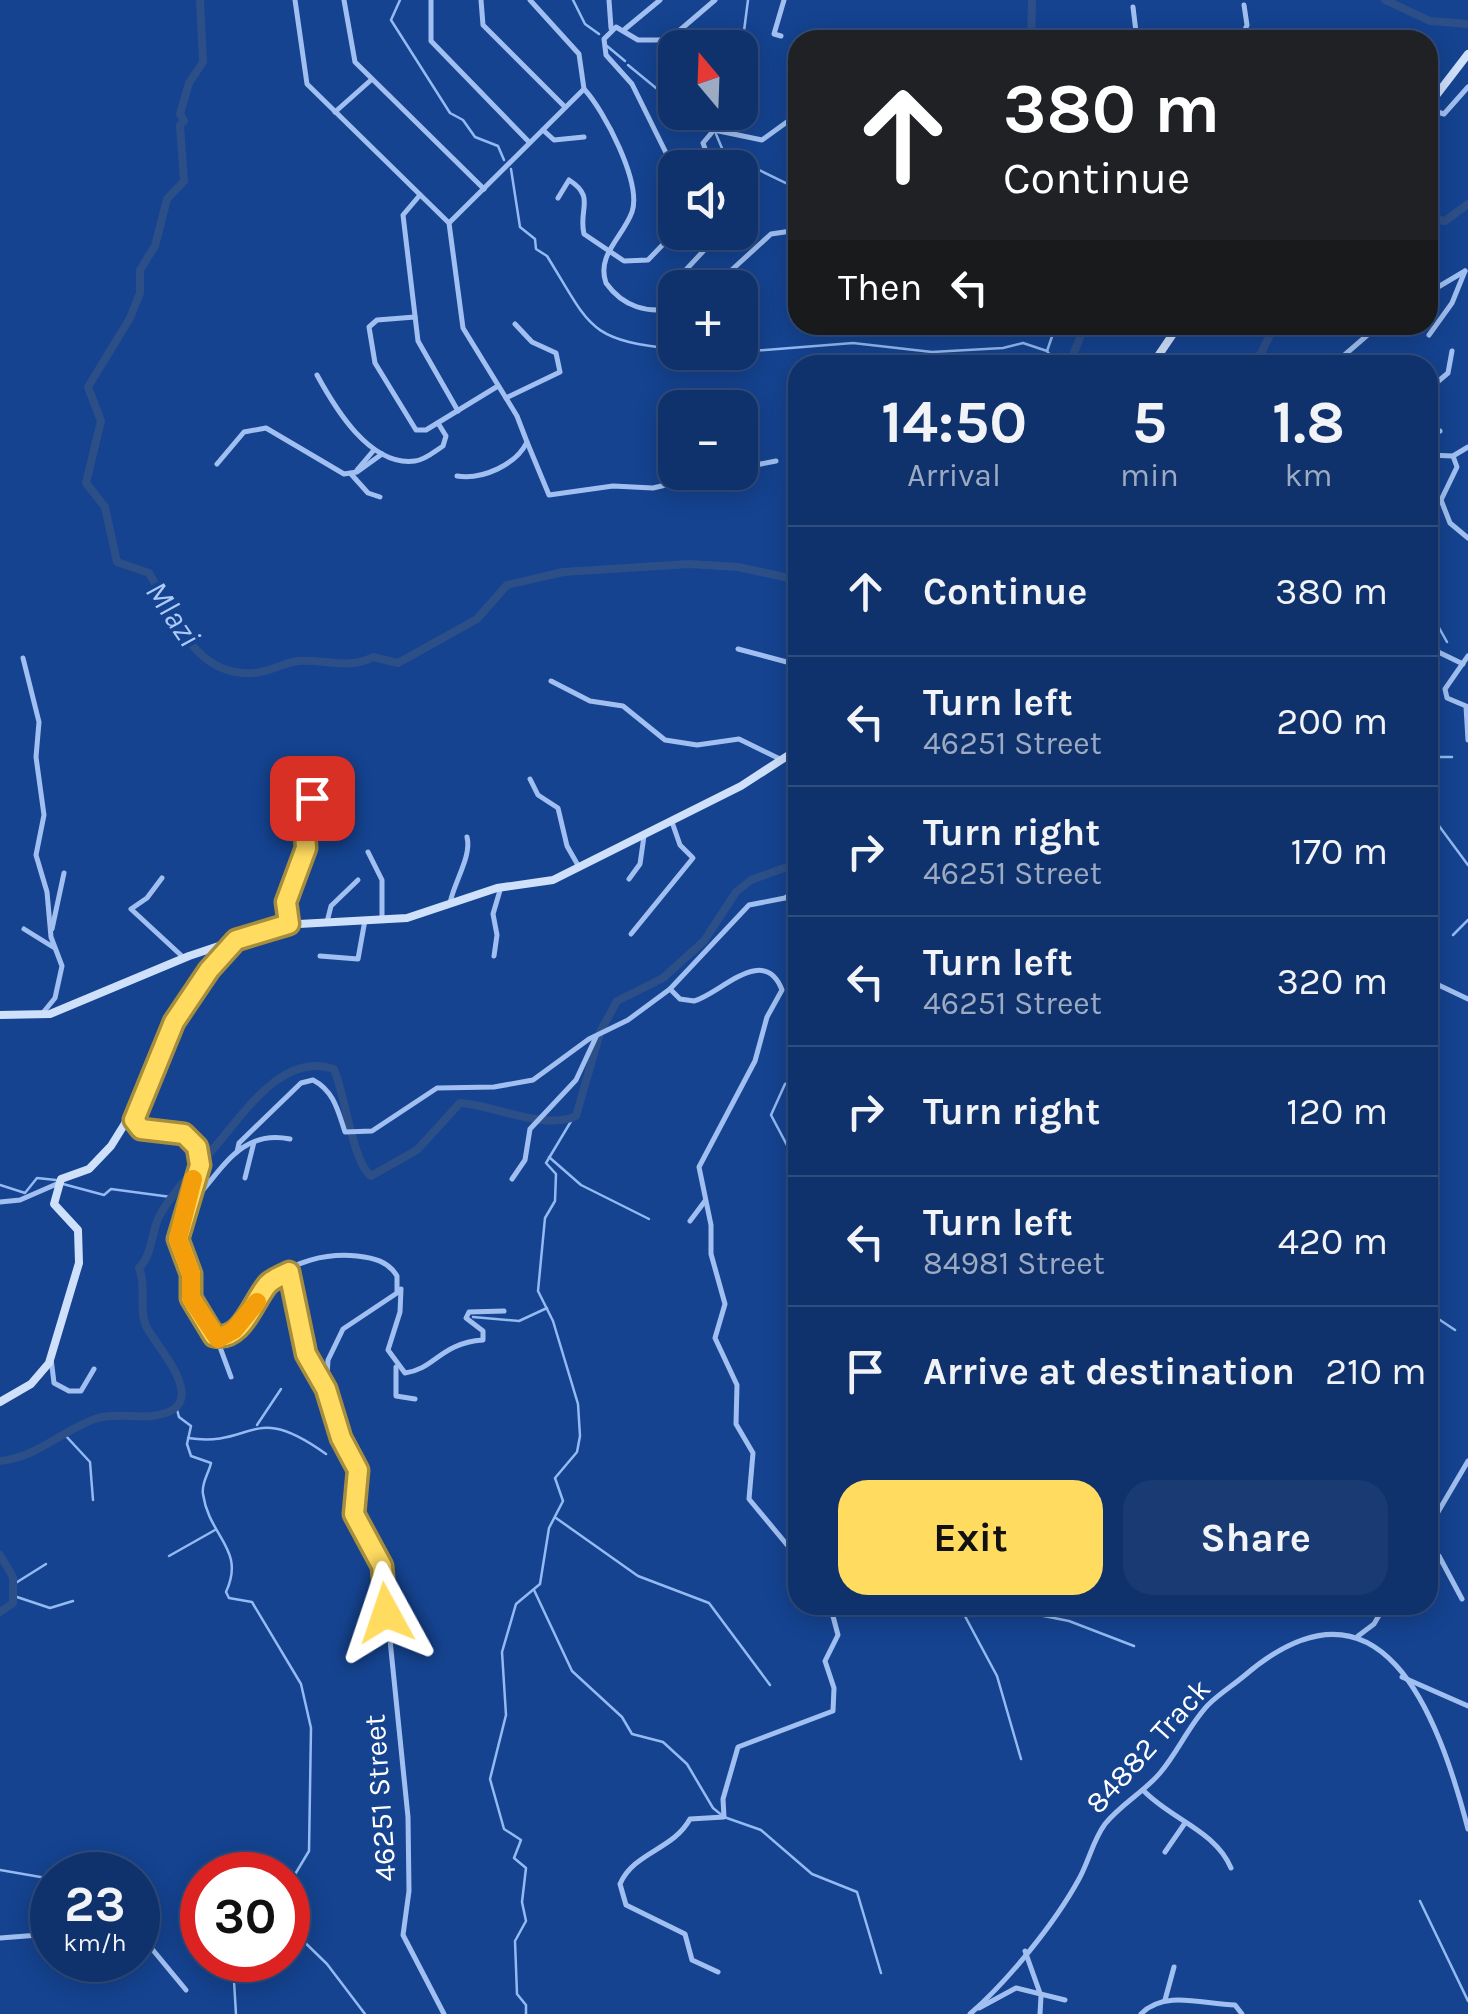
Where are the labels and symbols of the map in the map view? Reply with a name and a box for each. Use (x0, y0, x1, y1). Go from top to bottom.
north arrow (658, 30, 758, 130)
water label: Mlazi (138, 574, 208, 654)
pin (270, 756, 355, 841)
position arrow (334, 1561, 438, 1665)
street label: 84882 Track (1078, 1671, 1218, 1821)
street label: 46251 Street (356, 1713, 404, 1883)
speed limit sign: 30 (180, 1852, 310, 1982)

